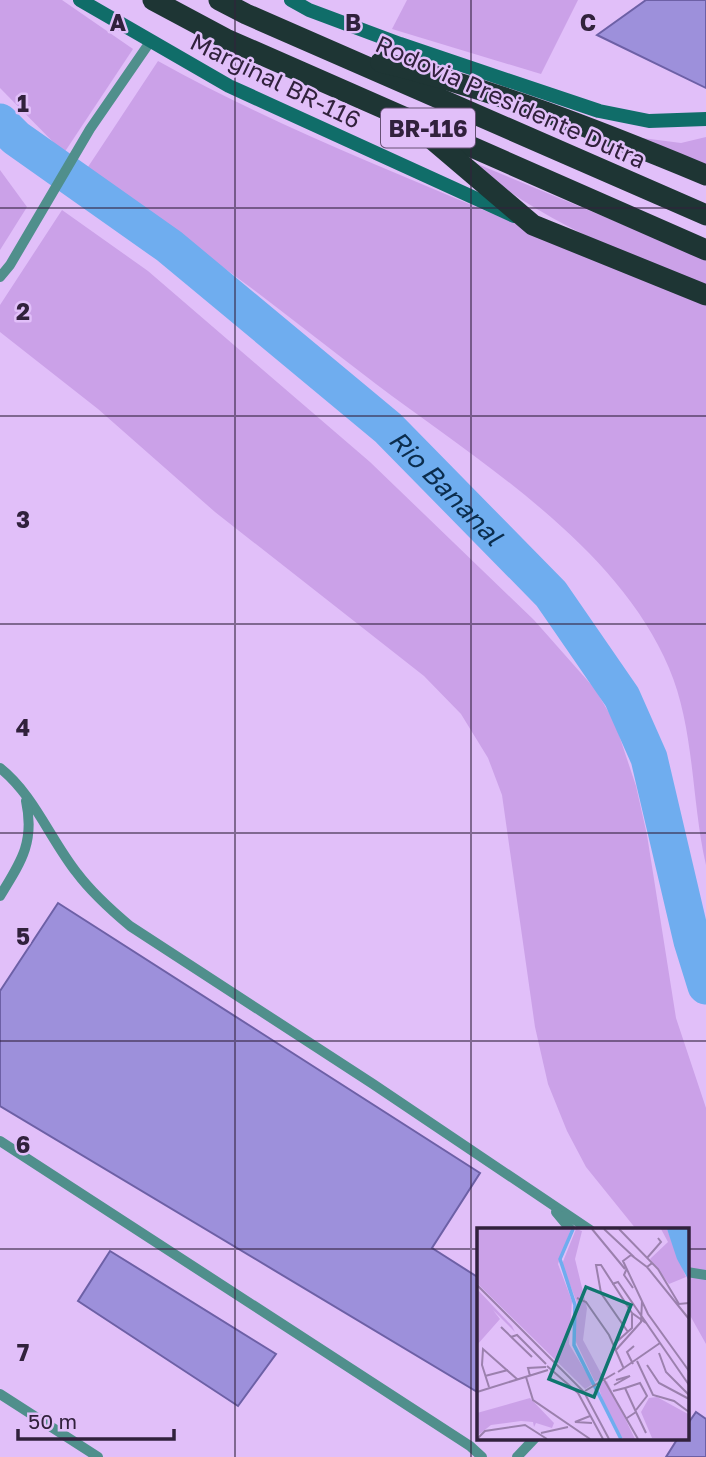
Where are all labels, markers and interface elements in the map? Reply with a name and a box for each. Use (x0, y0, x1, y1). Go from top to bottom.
text: A (110, 8, 127, 36)
text: B (345, 8, 361, 36)
text: C (580, 8, 596, 36)
street label: Marginal BR-116 (186, 26, 366, 134)
street label: Rodovia Presidente Dutra (371, 28, 651, 174)
text: 1 (17, 89, 29, 117)
road number: BR-116 (381, 108, 475, 148)
text: 2 (16, 297, 30, 325)
water label: Rio Bananal (383, 424, 511, 553)
text: 3 (16, 505, 30, 533)
text: 4 (16, 713, 30, 741)
text: 5 (16, 922, 30, 950)
text: 6 (16, 1130, 30, 1158)
inset map (477, 1228, 688, 1440)
text: 7 (17, 1338, 29, 1366)
scale bar (18, 1398, 173, 1442)
text: 50 m (28, 1408, 77, 1434)

